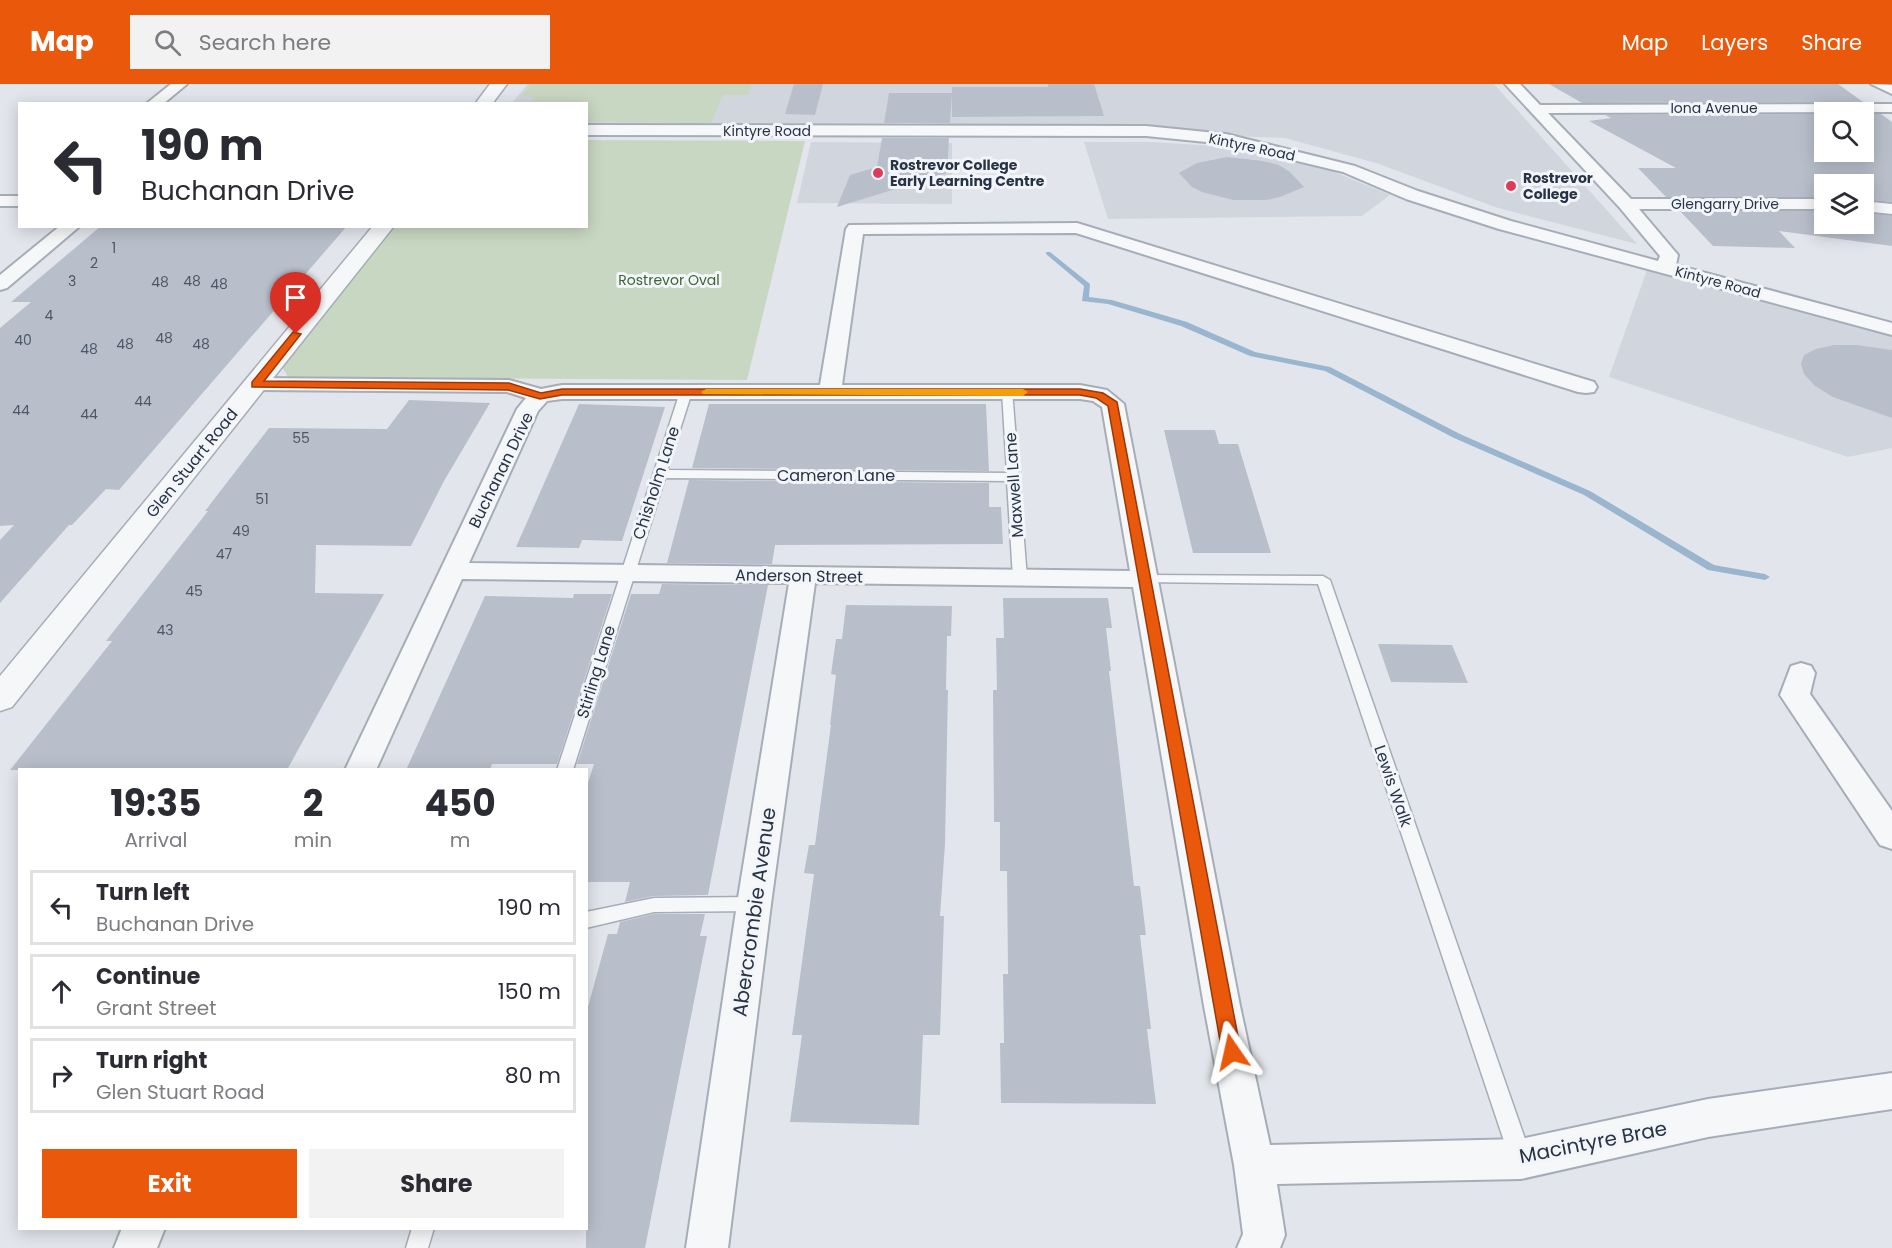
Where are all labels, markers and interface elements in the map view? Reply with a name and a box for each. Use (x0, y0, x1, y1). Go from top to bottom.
search box (130, 15, 550, 69)
text: Map (30, 22, 94, 61)
icon: search (151, 26, 184, 59)
text: Search here (199, 27, 331, 58)
text: Map (1622, 28, 1668, 57)
text: Layers (1701, 28, 1768, 57)
text: Share (1801, 28, 1862, 57)
street label: Iona Avenue (1670, 98, 1758, 118)
map controls (1814, 102, 1874, 234)
button: search (1814, 102, 1874, 162)
text: 190 m (141, 116, 263, 175)
street label: Kintyre Road (723, 121, 811, 141)
icon: left (42, 126, 120, 204)
street label: Kintyre Road (1207, 128, 1297, 166)
place label: Rostrevor College Early Learning Centre (890, 155, 1045, 191)
marker: Rostrevor College Early Learning Centre (871, 166, 885, 180)
place label: Rostrevor College (1523, 168, 1593, 204)
text: Buchanan Drive (141, 172, 354, 209)
button: layers (1814, 174, 1874, 234)
marker: Rostrevor College (1504, 179, 1518, 193)
street label: Glengarry Drive (1671, 194, 1779, 214)
house number: 1 (112, 238, 116, 258)
house number: 2 (90, 253, 98, 273)
street label: Kintyre Road (1673, 261, 1763, 303)
park label: Rostrevor Oval (618, 270, 720, 290)
house number: 3 (68, 271, 76, 291)
house number: 48 (183, 271, 201, 291)
house number: 48 (151, 272, 169, 292)
pin (270, 272, 321, 334)
house number: 48 (210, 274, 228, 294)
icon: arrive (279, 281, 312, 314)
house number: 4 (45, 305, 54, 325)
house number: 48 (155, 328, 173, 348)
house number: 40 (14, 330, 32, 350)
house number: 48 (116, 334, 134, 354)
house number: 48 (192, 334, 210, 354)
house number: 48 (80, 339, 98, 359)
house number: 44 (134, 391, 152, 411)
house number: 44 (12, 400, 30, 420)
street label: Glen Stuart Road (141, 403, 243, 523)
house number: 44 (80, 404, 98, 424)
street label: Buchanan Drive (463, 408, 539, 532)
street label: Chisholm Lane (627, 423, 685, 543)
house number: 55 (292, 428, 310, 448)
street label: Maxwell Lane (999, 432, 1029, 538)
street label: Cameron Lane (777, 464, 895, 487)
house number: 51 (255, 489, 269, 509)
house number: 49 (232, 521, 250, 541)
house number: 47 (216, 544, 233, 564)
street label: Anderson Street (735, 563, 863, 589)
house number: 45 (185, 581, 203, 601)
house number: 43 (156, 620, 174, 640)
street label: Stirling Lane (571, 623, 621, 721)
street label: Lewis Walk (1368, 742, 1418, 831)
text: 19:35 (110, 778, 201, 829)
text: 2 (303, 778, 323, 829)
text: 450 (424, 778, 496, 829)
street label: Abercrombie Avenue (725, 806, 783, 1018)
text: Arrival (124, 826, 187, 854)
text: min (294, 826, 332, 854)
text: m (450, 826, 470, 854)
text: Turn left (96, 877, 190, 908)
icon: left (45, 891, 78, 924)
text: 190 m (498, 892, 561, 923)
text: Buchanan Drive (96, 910, 254, 938)
text: Continue (96, 961, 200, 992)
icon: ahead (45, 975, 78, 1008)
text: 150 m (498, 976, 561, 1007)
text: Grant Street (96, 994, 217, 1022)
position arrow (1200, 1020, 1264, 1084)
text: Turn right (96, 1045, 207, 1076)
icon: right (45, 1059, 78, 1092)
text: 80 m (505, 1060, 561, 1091)
text: Glen Stuart Road (96, 1078, 264, 1106)
street label: Macintyre Brae (1517, 1114, 1669, 1170)
button: Exit (42, 1149, 297, 1218)
button: Share (309, 1149, 564, 1218)

